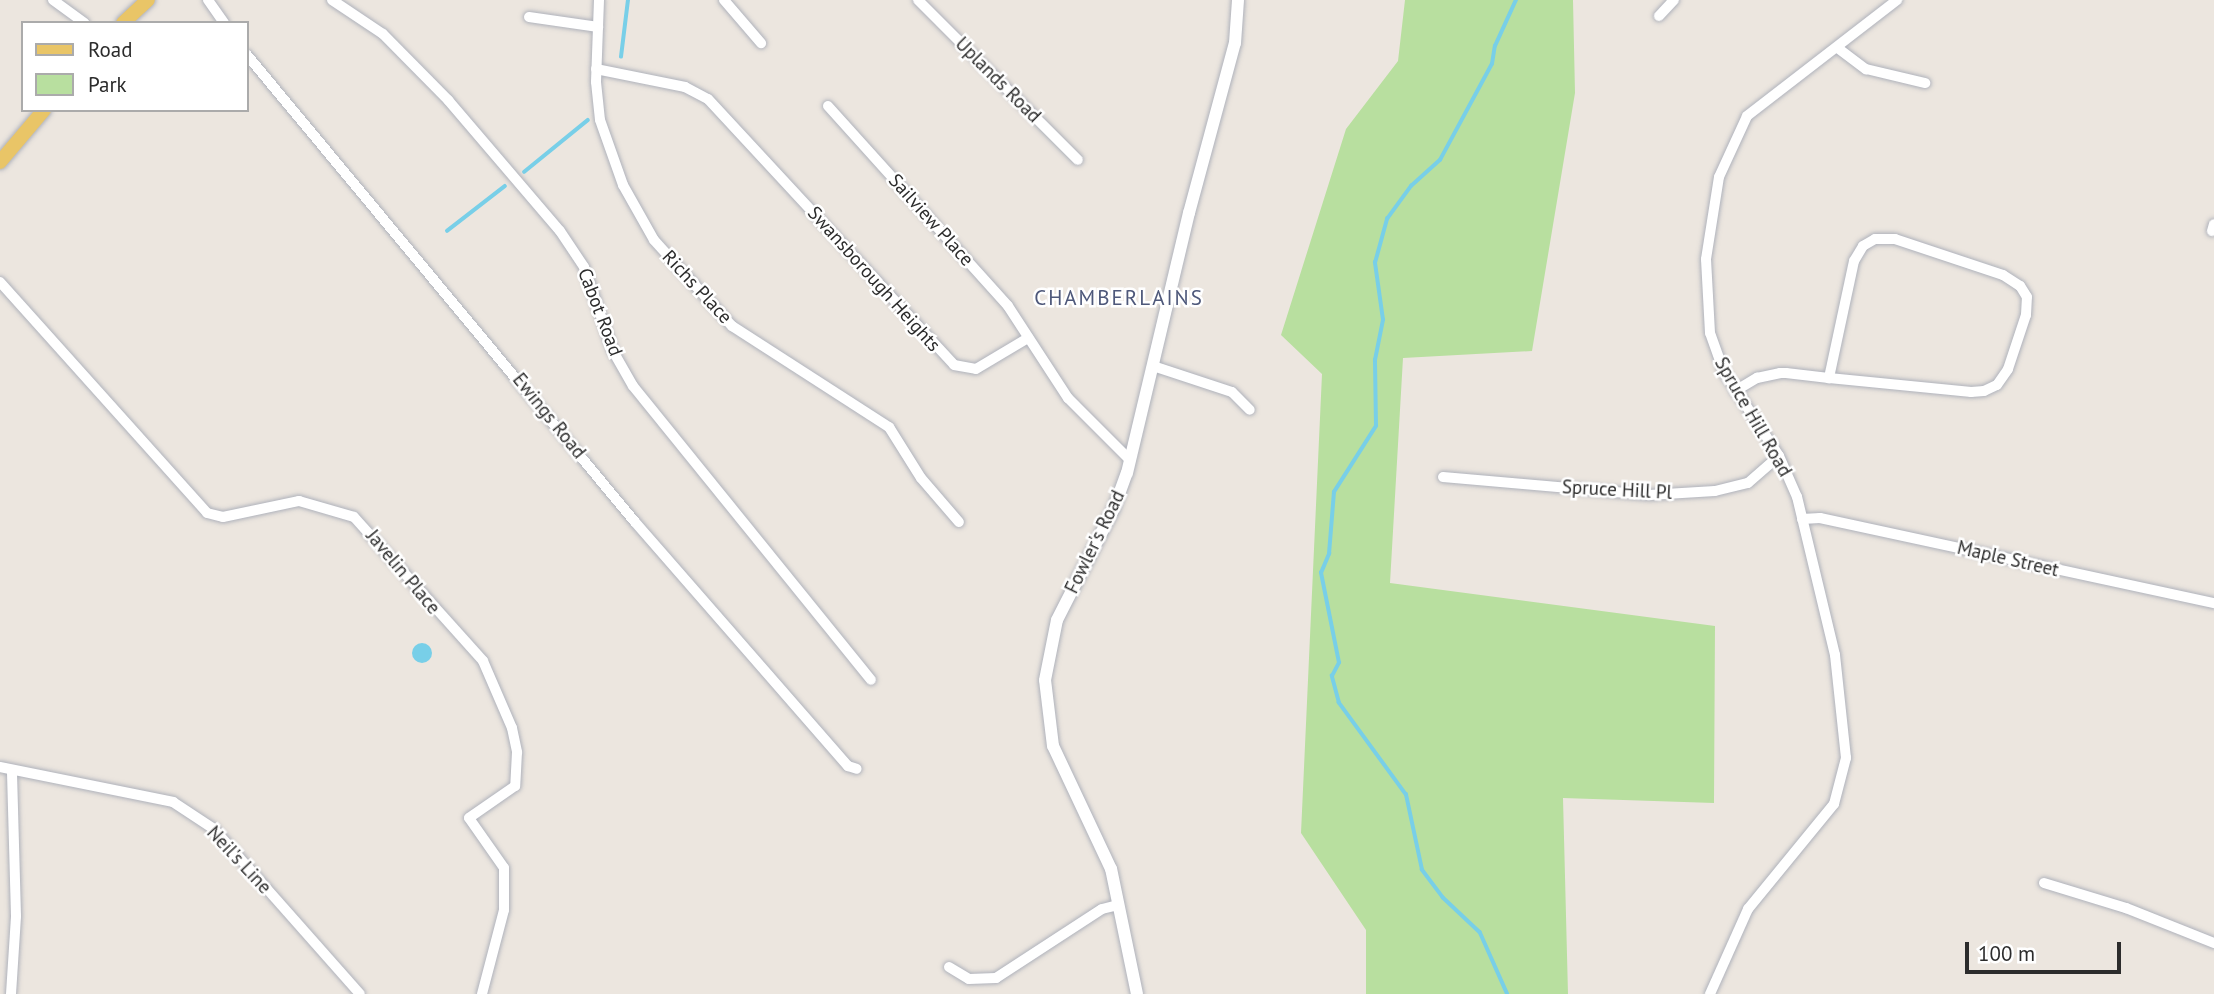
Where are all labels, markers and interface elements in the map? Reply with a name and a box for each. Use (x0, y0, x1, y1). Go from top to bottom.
legend (21, 21, 248, 112)
street label: Uplands Road (951, 33, 1045, 127)
text: Road (88, 36, 132, 63)
text: Park (88, 71, 127, 98)
street label: Sailview Place (884, 169, 978, 271)
street label: Swansborough Heights (803, 202, 945, 356)
street label: Richs Place (657, 246, 737, 328)
street label: Cabot Road (573, 265, 627, 359)
district label: CHAMBERLAINS (1036, 285, 1202, 311)
street label: Spruce Hill Road (1710, 353, 1796, 481)
street label: Ewings Road (508, 369, 590, 463)
street label: Spruce Hill Pl (1561, 476, 1673, 504)
street label: Fowler's Road (1060, 487, 1130, 597)
street label: Javelin Place (361, 525, 445, 619)
street label: Maple Street (1955, 536, 2061, 582)
street label: Neil's Line (202, 821, 276, 899)
scale bar (1969, 928, 2125, 972)
text: 100 m (1978, 940, 2035, 967)

